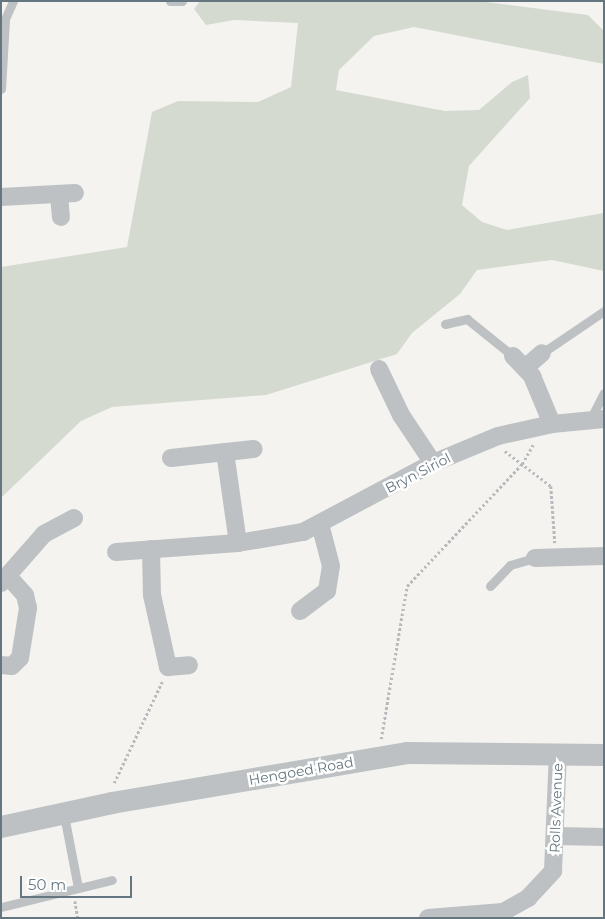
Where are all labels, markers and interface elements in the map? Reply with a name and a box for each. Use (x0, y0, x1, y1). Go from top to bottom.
street label: Bryn Siriol (383, 449, 453, 497)
street label: Hengoed Road (247, 754, 355, 788)
street label: Rolls Avenue (546, 763, 566, 853)
scale bar (22, 866, 135, 898)
text: 50 m (28, 875, 66, 894)

